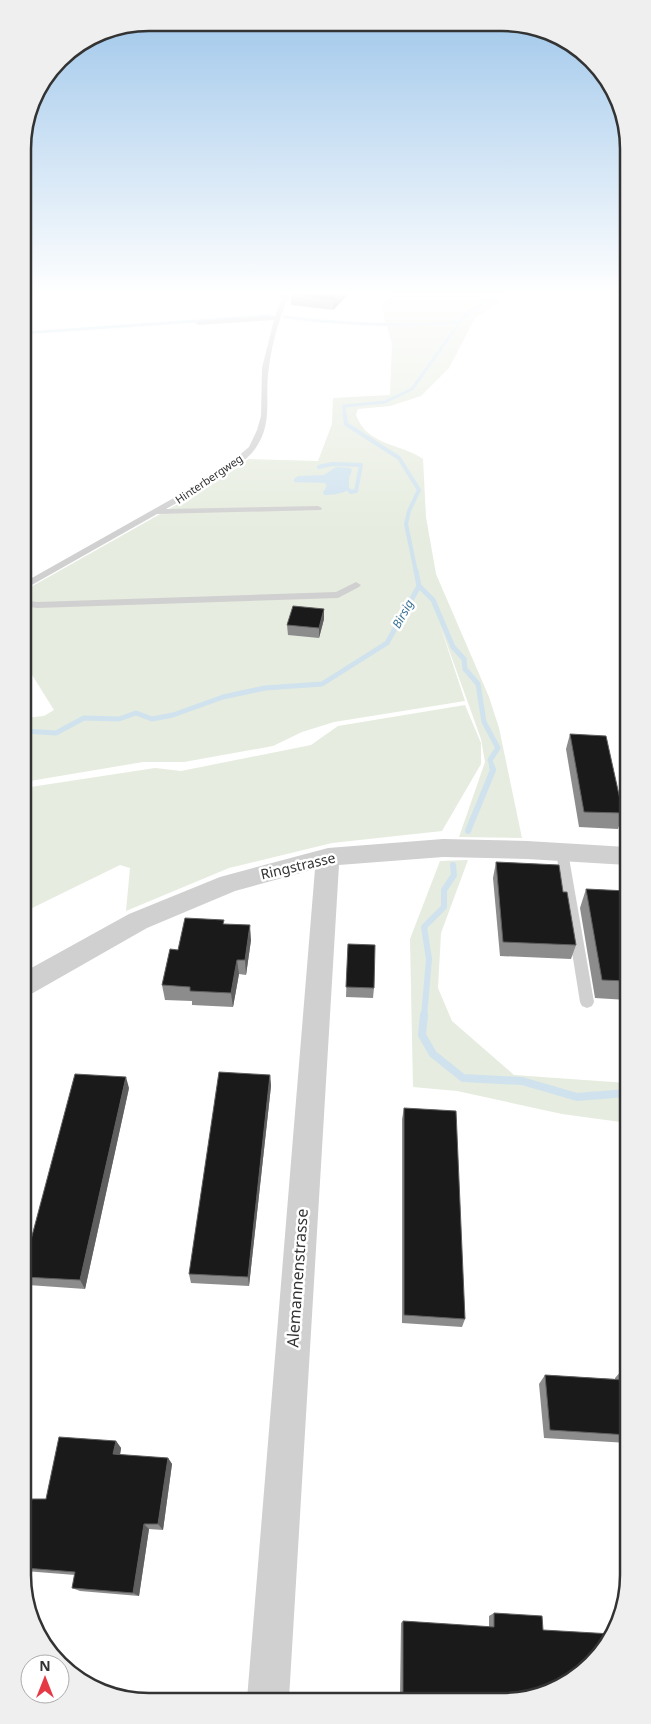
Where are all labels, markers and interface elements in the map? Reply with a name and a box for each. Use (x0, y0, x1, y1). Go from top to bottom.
street label: Hinterbergweg (172, 450, 245, 507)
water label: Birsig (388, 596, 417, 631)
street label: Ringstrasse (259, 848, 337, 883)
street label: Alemannenstrasse (281, 1208, 313, 1348)
north arrow (20, 1654, 70, 1704)
text: N (39, 1656, 51, 1675)

